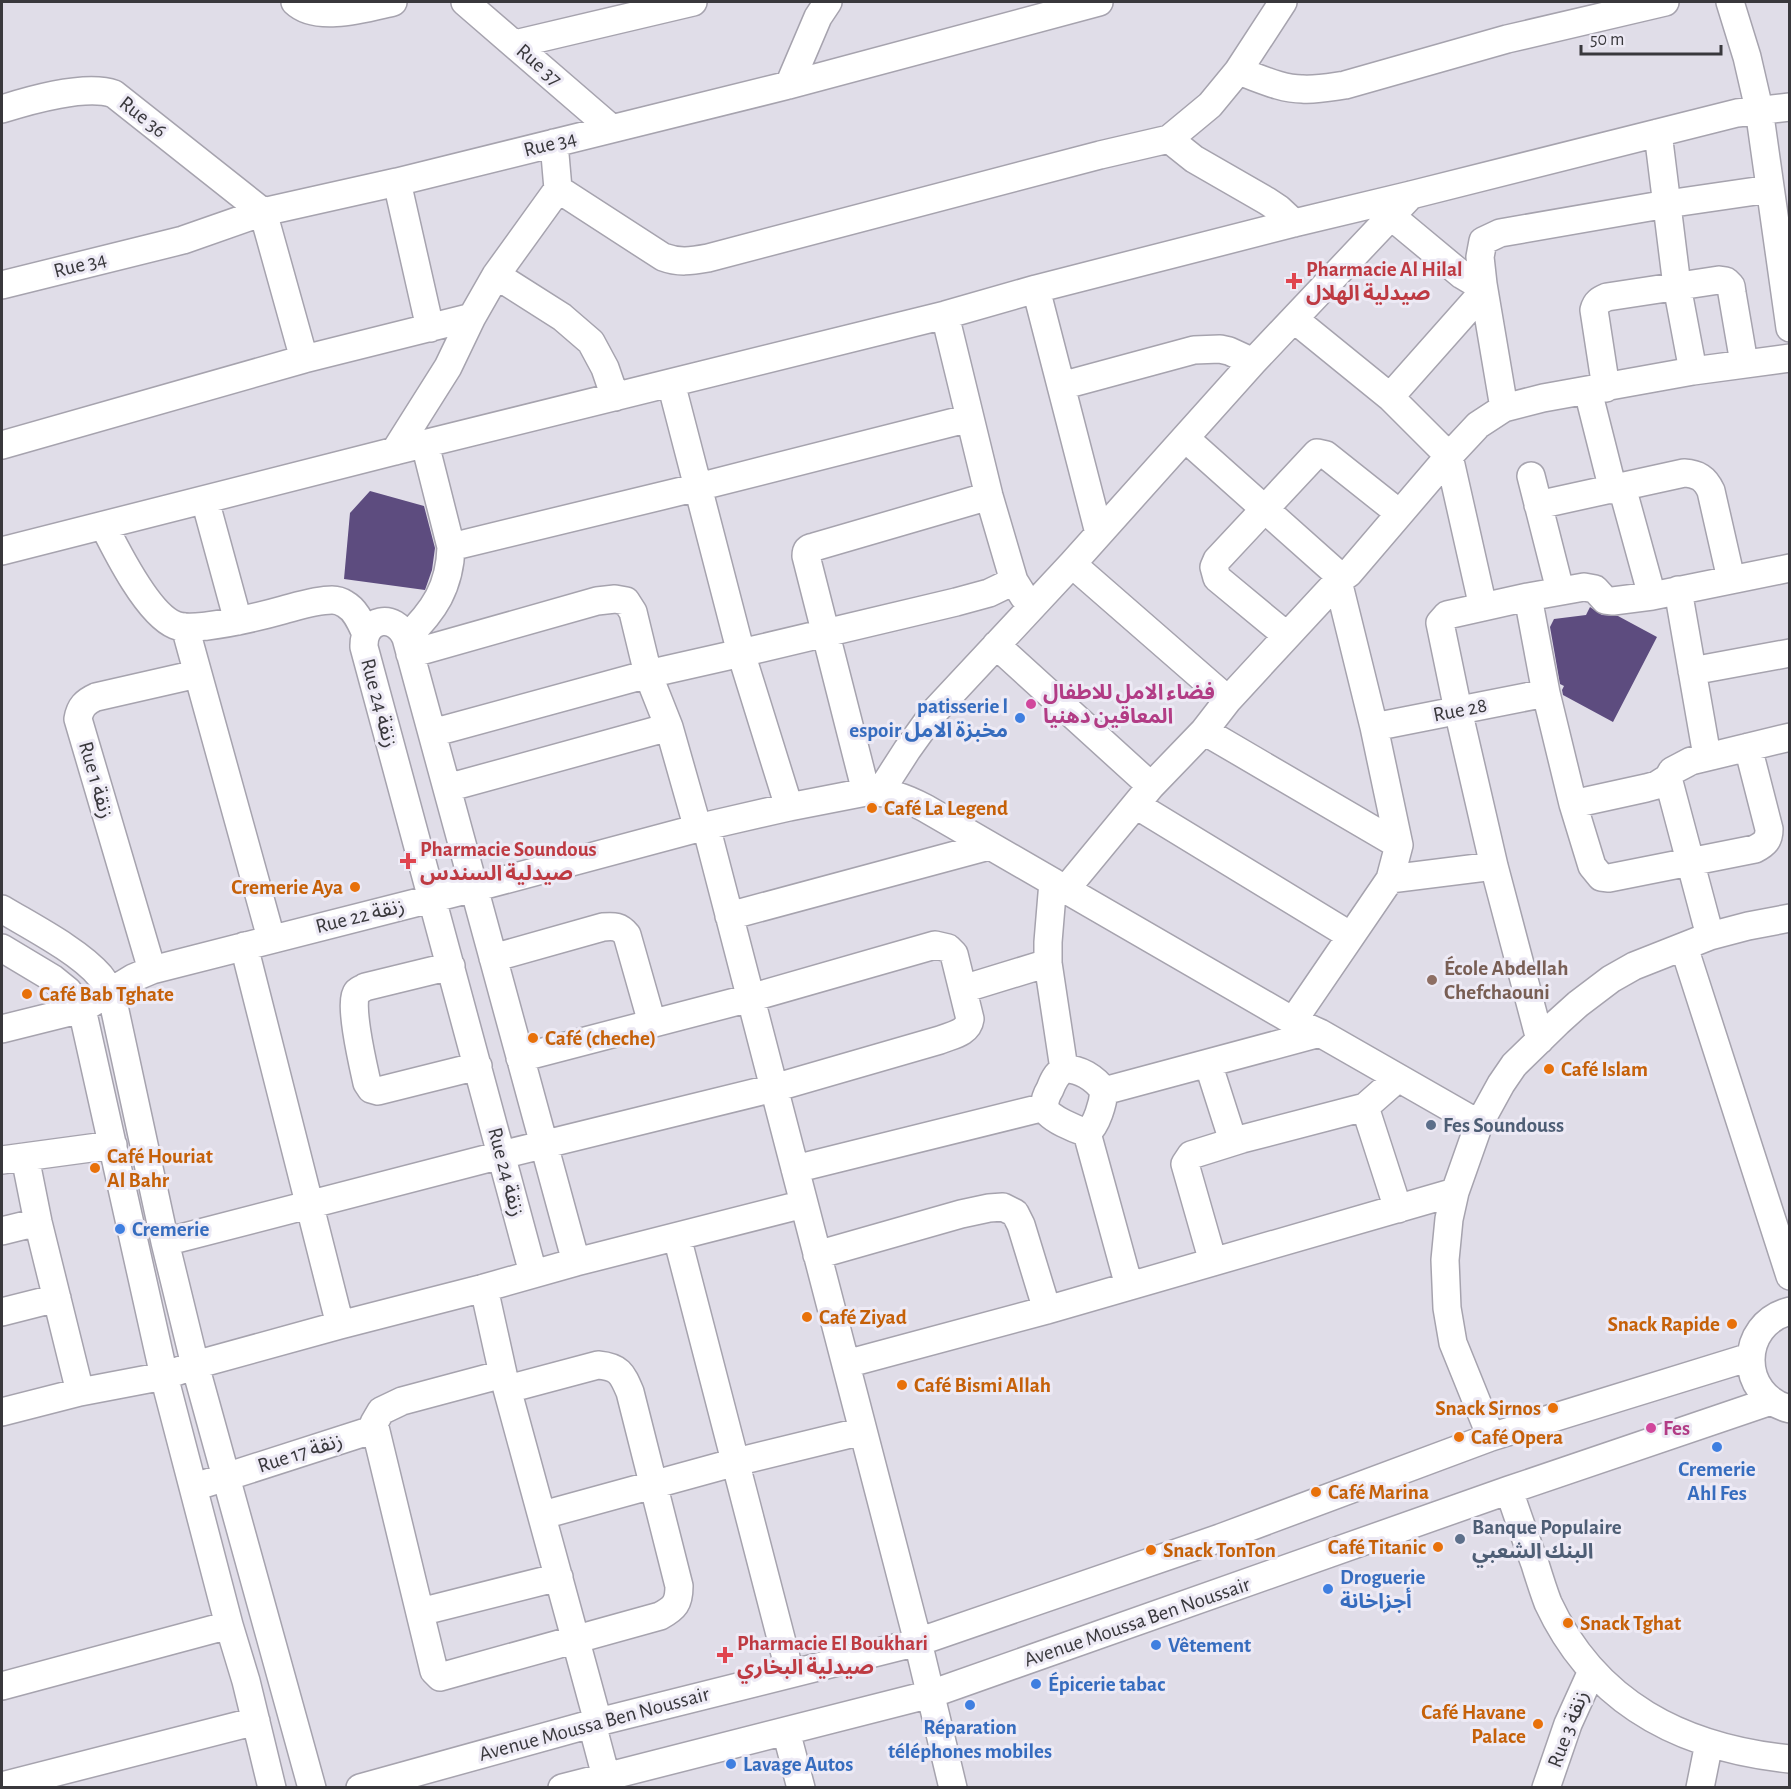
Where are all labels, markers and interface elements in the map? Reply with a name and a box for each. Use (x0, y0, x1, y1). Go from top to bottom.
scale bar (1581, 18, 1720, 56)
text: 50 m (1590, 31, 1624, 49)
street label: Rue 37 (512, 40, 566, 90)
street label: Rue 36 (115, 92, 171, 142)
street label: Rue 34 (521, 127, 579, 161)
street label: Rue 34 (51, 248, 109, 282)
place label: Pharmacie Al Hilal صيدلية الهلال (1306, 259, 1463, 305)
marker: Pharmacie Al Hilal صيدلية الهلال (1287, 274, 1301, 288)
street label: Rue 24 زنقة (356, 656, 401, 750)
place label: فضاء الامل للاطفال المعاقين دهنيا (1043, 681, 1215, 728)
street label: Rue 28 (1431, 694, 1489, 726)
place label: patisserie l espoir مخبزة الامل (849, 696, 1008, 742)
marker: فضاء الامل للاطفال المعاقين دهنيا (1024, 697, 1038, 711)
marker: patisserie l espoir مخبزة الامل (1013, 711, 1027, 725)
street label: Rue 1 زنقة (74, 739, 117, 821)
place label: Café La Legend (884, 798, 1008, 819)
marker: Café La Legend (865, 801, 879, 815)
place label: Pharmacie Soundous صيدلية السندس (420, 839, 597, 885)
marker: Pharmacie Soundous صيدلية السندس (401, 854, 415, 868)
place label: Cremerie Aya (231, 877, 343, 898)
marker: Cremerie Aya (348, 880, 362, 894)
street label: Rue 22 زنقة (313, 895, 407, 938)
place label: École Abdellah Chefchaouni (1444, 955, 1568, 1003)
marker: École Abdellah Chefchaouni (1425, 973, 1439, 987)
place label: Café Bab Tghate (39, 984, 174, 1005)
marker: Café Bab Tghate (20, 987, 34, 1001)
place label: Café (cheche) (545, 1028, 656, 1049)
marker: Café (cheche) (526, 1031, 540, 1045)
place label: Café Islam (1561, 1059, 1648, 1080)
marker: Café Islam (1542, 1062, 1556, 1076)
place label: Fes Soundouss (1443, 1115, 1564, 1136)
marker: Fes Soundouss (1424, 1118, 1438, 1132)
street label: Rue 24 زنقة (483, 1125, 528, 1219)
place label: Café Houriat Al Bahr (107, 1146, 213, 1191)
marker: Café Houriat Al Bahr (88, 1161, 102, 1175)
place label: Cremerie (132, 1219, 209, 1240)
marker: Cremerie (113, 1222, 127, 1236)
place label: Café Ziyad (819, 1307, 907, 1328)
marker: Café Ziyad (800, 1310, 814, 1324)
place label: Snack Rapide (1607, 1314, 1720, 1335)
marker: Snack Rapide (1725, 1317, 1739, 1331)
place label: Café Bismi Allah (914, 1375, 1051, 1396)
marker: Café Bismi Allah (895, 1378, 909, 1392)
place label: Snack Sirnos (1435, 1398, 1541, 1419)
marker: Snack Sirnos (1546, 1401, 1560, 1415)
place label: Fes (1663, 1418, 1690, 1439)
marker: Fes (1644, 1421, 1658, 1435)
place label: Café Opera (1471, 1427, 1563, 1448)
street label: Rue 17 زنقة (255, 1429, 345, 1478)
marker: Café Opera (1452, 1430, 1466, 1444)
marker: Cremerie Ahl Fes (1710, 1440, 1724, 1454)
place label: Cremerie Ahl Fes (1678, 1459, 1756, 1504)
place label: Café Marina (1328, 1482, 1429, 1503)
marker: Café Marina (1309, 1485, 1323, 1499)
place label: Banque Populaire البنك الشعبي (1472, 1517, 1622, 1567)
marker: Banque Populaire البنك الشعبي (1453, 1532, 1467, 1546)
place label: Café Titanic (1328, 1537, 1426, 1558)
place label: Snack TonTon (1163, 1540, 1276, 1561)
marker: Café Titanic (1431, 1540, 1445, 1554)
marker: Snack TonTon (1144, 1543, 1158, 1557)
place label: Droguerie أجزاخانة (1340, 1567, 1426, 1613)
street label: Avenue Moussa Ben Noussair (1021, 1573, 1253, 1671)
marker: Droguerie أجزاخانة (1321, 1582, 1335, 1596)
place label: Snack Tghat (1580, 1613, 1681, 1634)
marker: Snack Tghat (1561, 1616, 1575, 1630)
place label: Pharmacie El Boukhari صيدلية البخاري (737, 1633, 928, 1683)
place label: Vêtement (1168, 1635, 1251, 1656)
marker: Vêtement (1149, 1638, 1163, 1652)
marker: Pharmacie El Boukhari صيدلية البخاري (718, 1648, 732, 1662)
place label: Épicerie tabac (1048, 1671, 1165, 1695)
marker: Épicerie tabac (1029, 1677, 1043, 1691)
street label: Avenue Moussa Ben Noussair (477, 1683, 712, 1765)
street label: Rue 3 زنقة (1544, 1688, 1593, 1771)
marker: Réparation téléphones mobiles (963, 1698, 977, 1712)
place label: Café Havane Palace (1421, 1702, 1526, 1747)
place label: Réparation téléphones mobiles (888, 1717, 1052, 1762)
marker: Café Havane Palace (1531, 1717, 1545, 1731)
place label: Lavage Autos (743, 1754, 853, 1775)
marker: Lavage Autos (724, 1757, 738, 1771)

